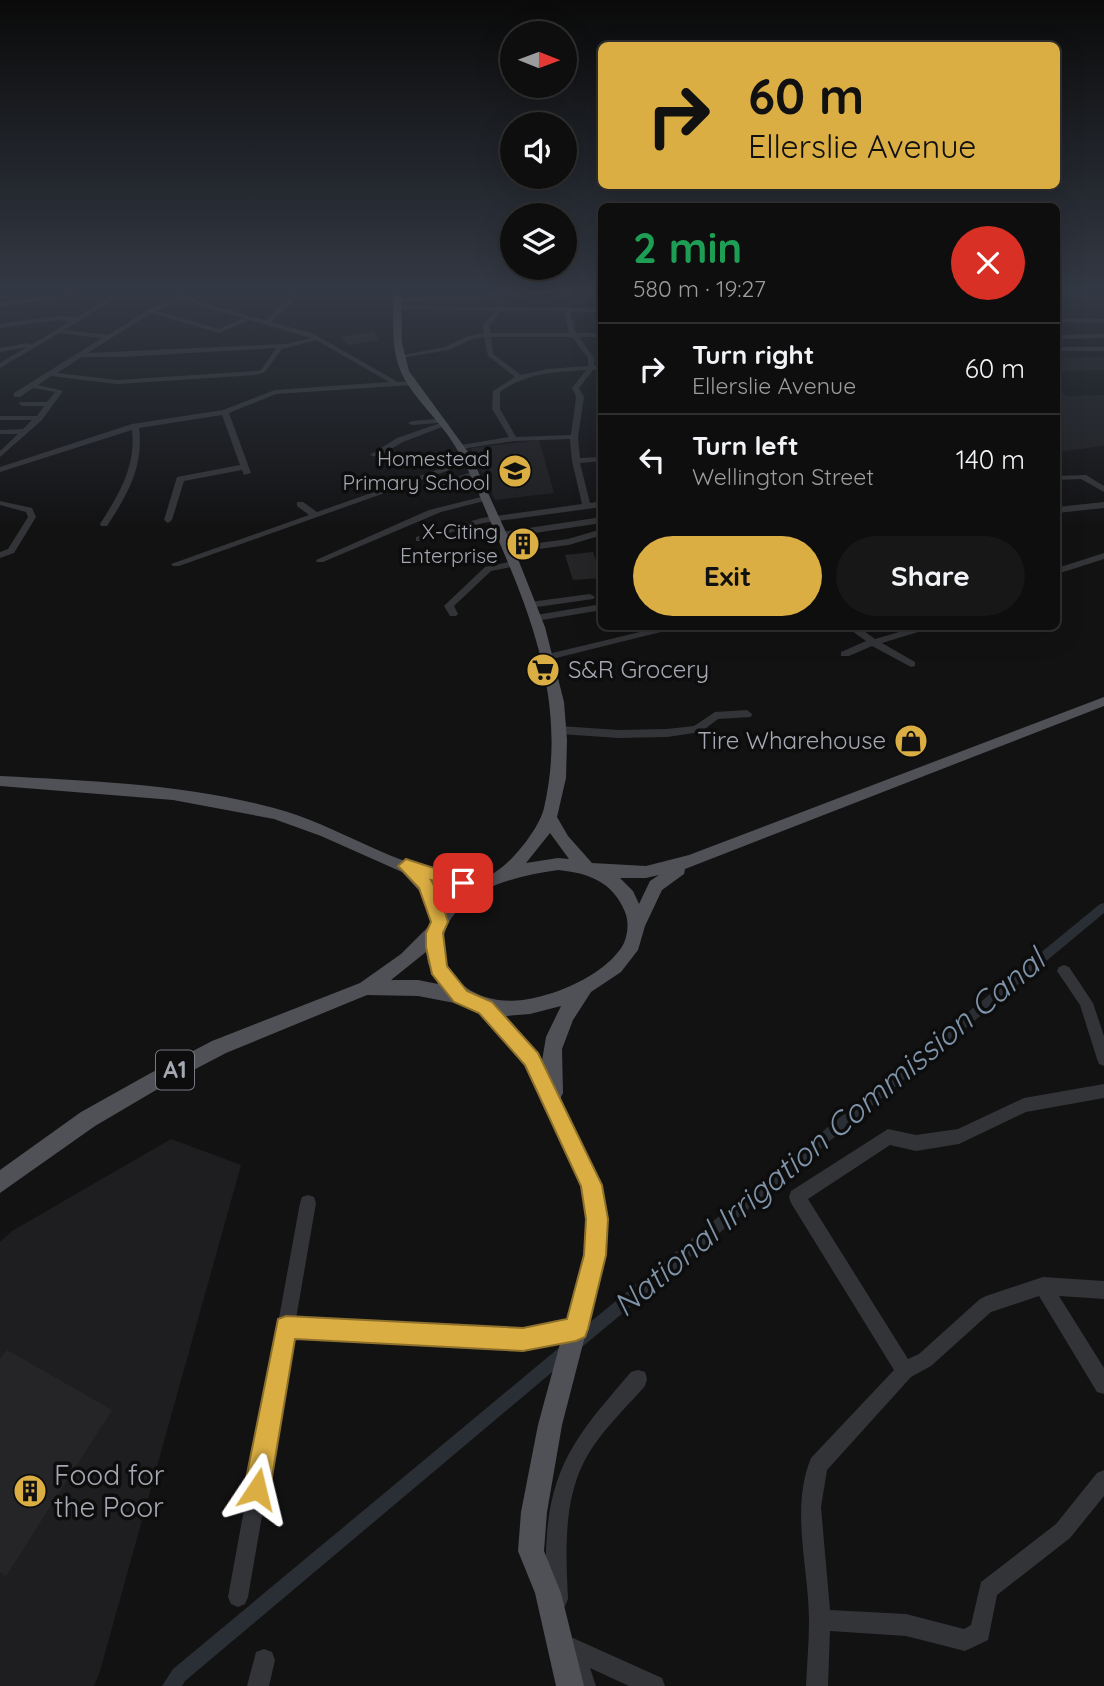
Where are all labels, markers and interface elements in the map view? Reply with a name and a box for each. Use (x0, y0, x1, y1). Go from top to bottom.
north arrow (500, 21, 578, 98)
map controls (500, 21, 577, 280)
text: 60 m (748, 65, 864, 126)
icon: right (633, 70, 724, 161)
button: sound (500, 112, 577, 189)
text: Ellerslie Avenue (748, 126, 976, 166)
button: layers (500, 203, 577, 280)
text: 2 min (633, 221, 742, 274)
button: close (951, 226, 1025, 300)
text: 580 m · 19:27 (633, 274, 766, 303)
text: Turn right (692, 338, 814, 371)
icon: right (633, 350, 671, 388)
text: 60 m (965, 352, 1025, 385)
text: Ellerslie Avenue (692, 371, 856, 400)
text: Turn left (692, 429, 799, 462)
icon: left (633, 441, 671, 479)
text: 140 m (956, 443, 1025, 476)
place label: Homestead Primary School (342, 445, 490, 495)
school or university icon: Homestead Primary School (496, 452, 534, 490)
text: Wellington Street (692, 462, 874, 491)
place label: X-Citing Enterprise (400, 518, 498, 568)
building icon: X-Citing Enterprise (504, 525, 542, 563)
button: Exit (633, 536, 822, 616)
button: Share (836, 536, 1025, 616)
supermarket icon: S&R Grocery (524, 651, 562, 689)
place label: S&R Grocery (568, 654, 709, 684)
shop icon: Tire Wharehouse (892, 722, 930, 760)
place label: Tire Wharehouse (697, 725, 886, 755)
pin (433, 853, 493, 913)
icon: arrive (444, 864, 482, 902)
water label: National Irrigation Commission Canal (604, 937, 1055, 1325)
road number: A1 (156, 1050, 194, 1090)
position arrow (220, 1452, 294, 1526)
place label: Food for the Poor (54, 1457, 165, 1524)
building icon: Food for the Poor (11, 1472, 49, 1510)

